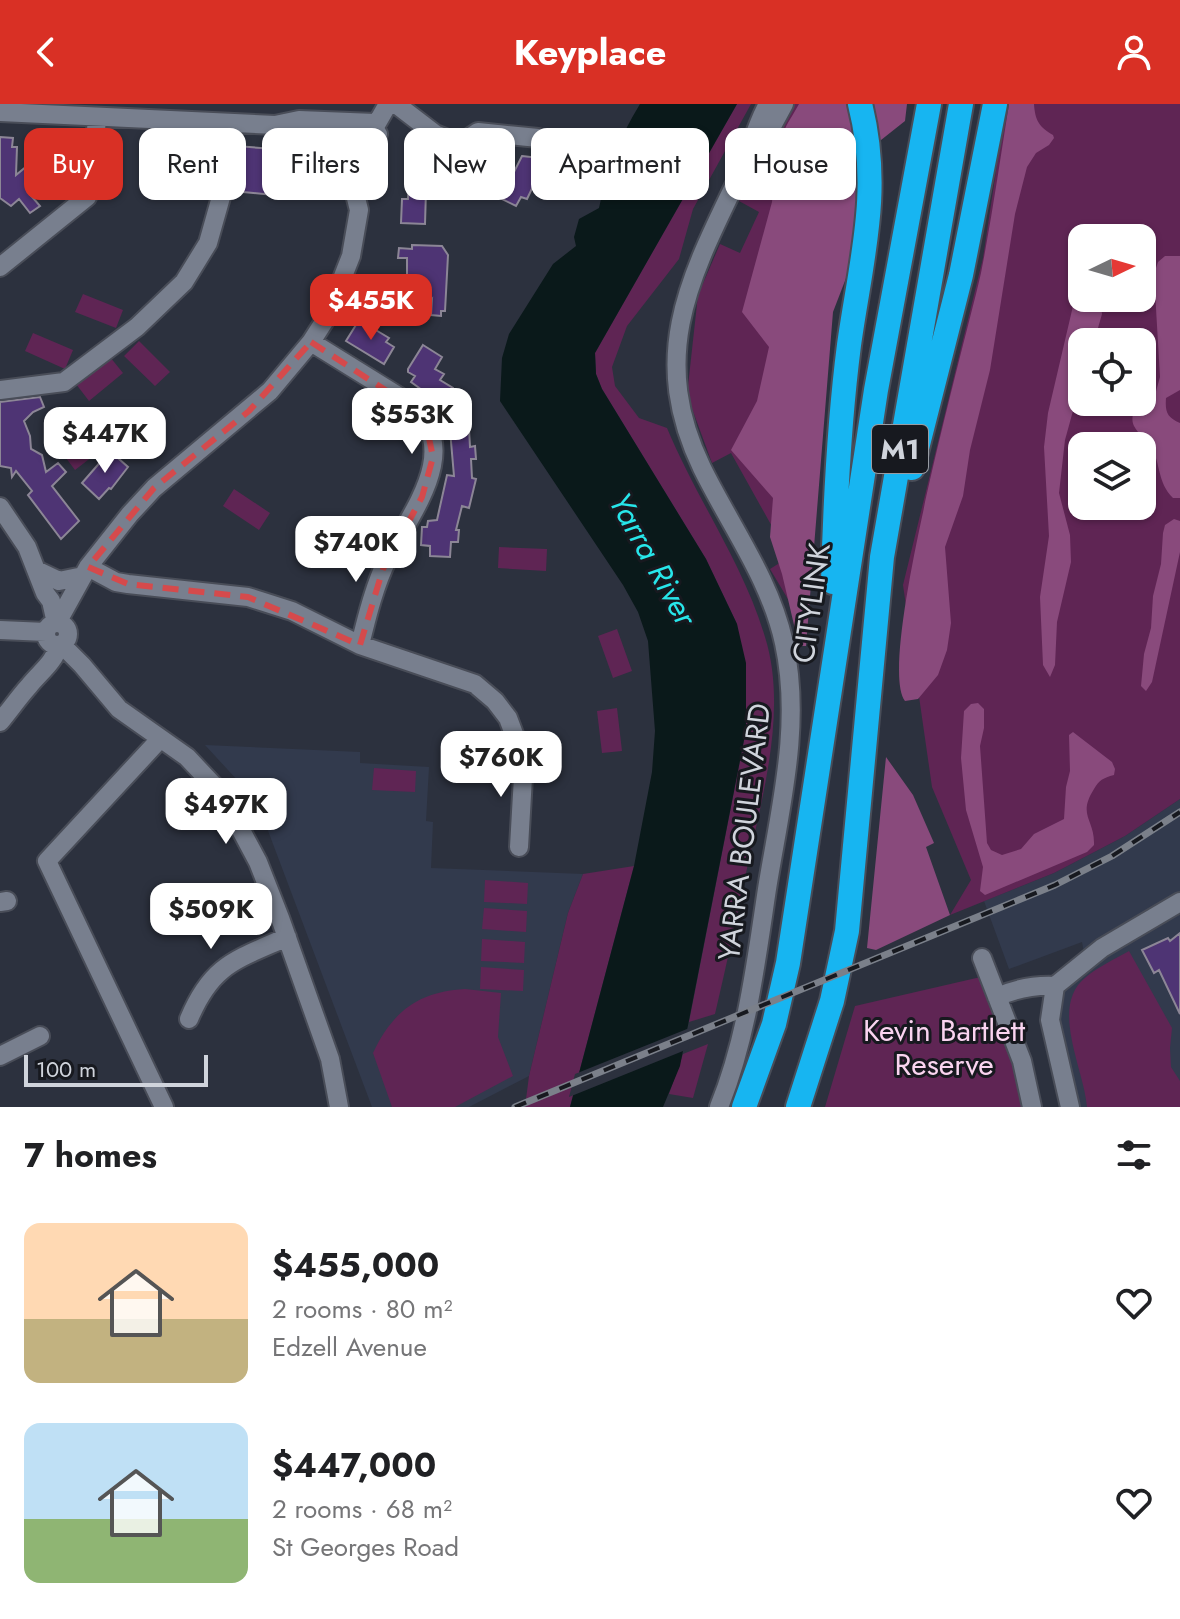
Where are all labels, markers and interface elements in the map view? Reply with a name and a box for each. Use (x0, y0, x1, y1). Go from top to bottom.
text: Keyplace (514, 26, 666, 78)
icon: back (24, 30, 68, 74)
icon: person (1112, 30, 1156, 74)
chip: Buy (24, 128, 123, 200)
chip: Rent (139, 128, 246, 200)
chip: Filters (262, 128, 388, 200)
chip: New (404, 128, 515, 200)
chip: Apartment (531, 128, 709, 200)
chip: House (725, 128, 856, 200)
north arrow (1068, 224, 1156, 312)
map controls (1068, 224, 1156, 520)
pin: $455K (315, 274, 427, 342)
text: $455K (328, 281, 414, 319)
button: locate (1068, 328, 1156, 416)
pin: $553K (356, 388, 468, 456)
text: $553K (370, 395, 454, 433)
pin: $447K (49, 407, 161, 475)
text: $447K (62, 414, 148, 452)
road number: M1 (872, 425, 928, 473)
button: layers (1068, 432, 1156, 520)
water label: Yarra River (598, 484, 710, 636)
pin: $740K (300, 516, 412, 584)
text: $740K (313, 523, 399, 561)
street label: CITYLINK (781, 540, 841, 666)
street label: YARRA BOULEVARD (707, 701, 781, 963)
pin: $760K (445, 731, 557, 799)
text: $760K (459, 738, 543, 776)
pin: $497K (170, 778, 282, 846)
text: $497K (184, 785, 268, 823)
pin: $509K (155, 883, 267, 951)
text: $509K (168, 890, 254, 928)
park label: Kevin Bartlett Reserve (863, 1009, 1026, 1086)
scale bar (24, 1051, 208, 1087)
text: 100 m (36, 1053, 96, 1085)
text: 7 homes (24, 1131, 157, 1180)
icon: filters (1112, 1133, 1156, 1177)
text: $455,000 (272, 1241, 439, 1290)
icon: home (88, 1255, 184, 1351)
icon: heart (1112, 1281, 1156, 1325)
text: 2 rooms · 80 m² (272, 1290, 453, 1328)
text: Edzell Avenue (272, 1328, 427, 1366)
text: $447,000 (272, 1441, 436, 1490)
icon: home (88, 1455, 184, 1551)
icon: heart (1112, 1481, 1156, 1525)
text: 2 rooms · 68 m² (272, 1490, 452, 1528)
text: St Georges Road (272, 1528, 459, 1566)

